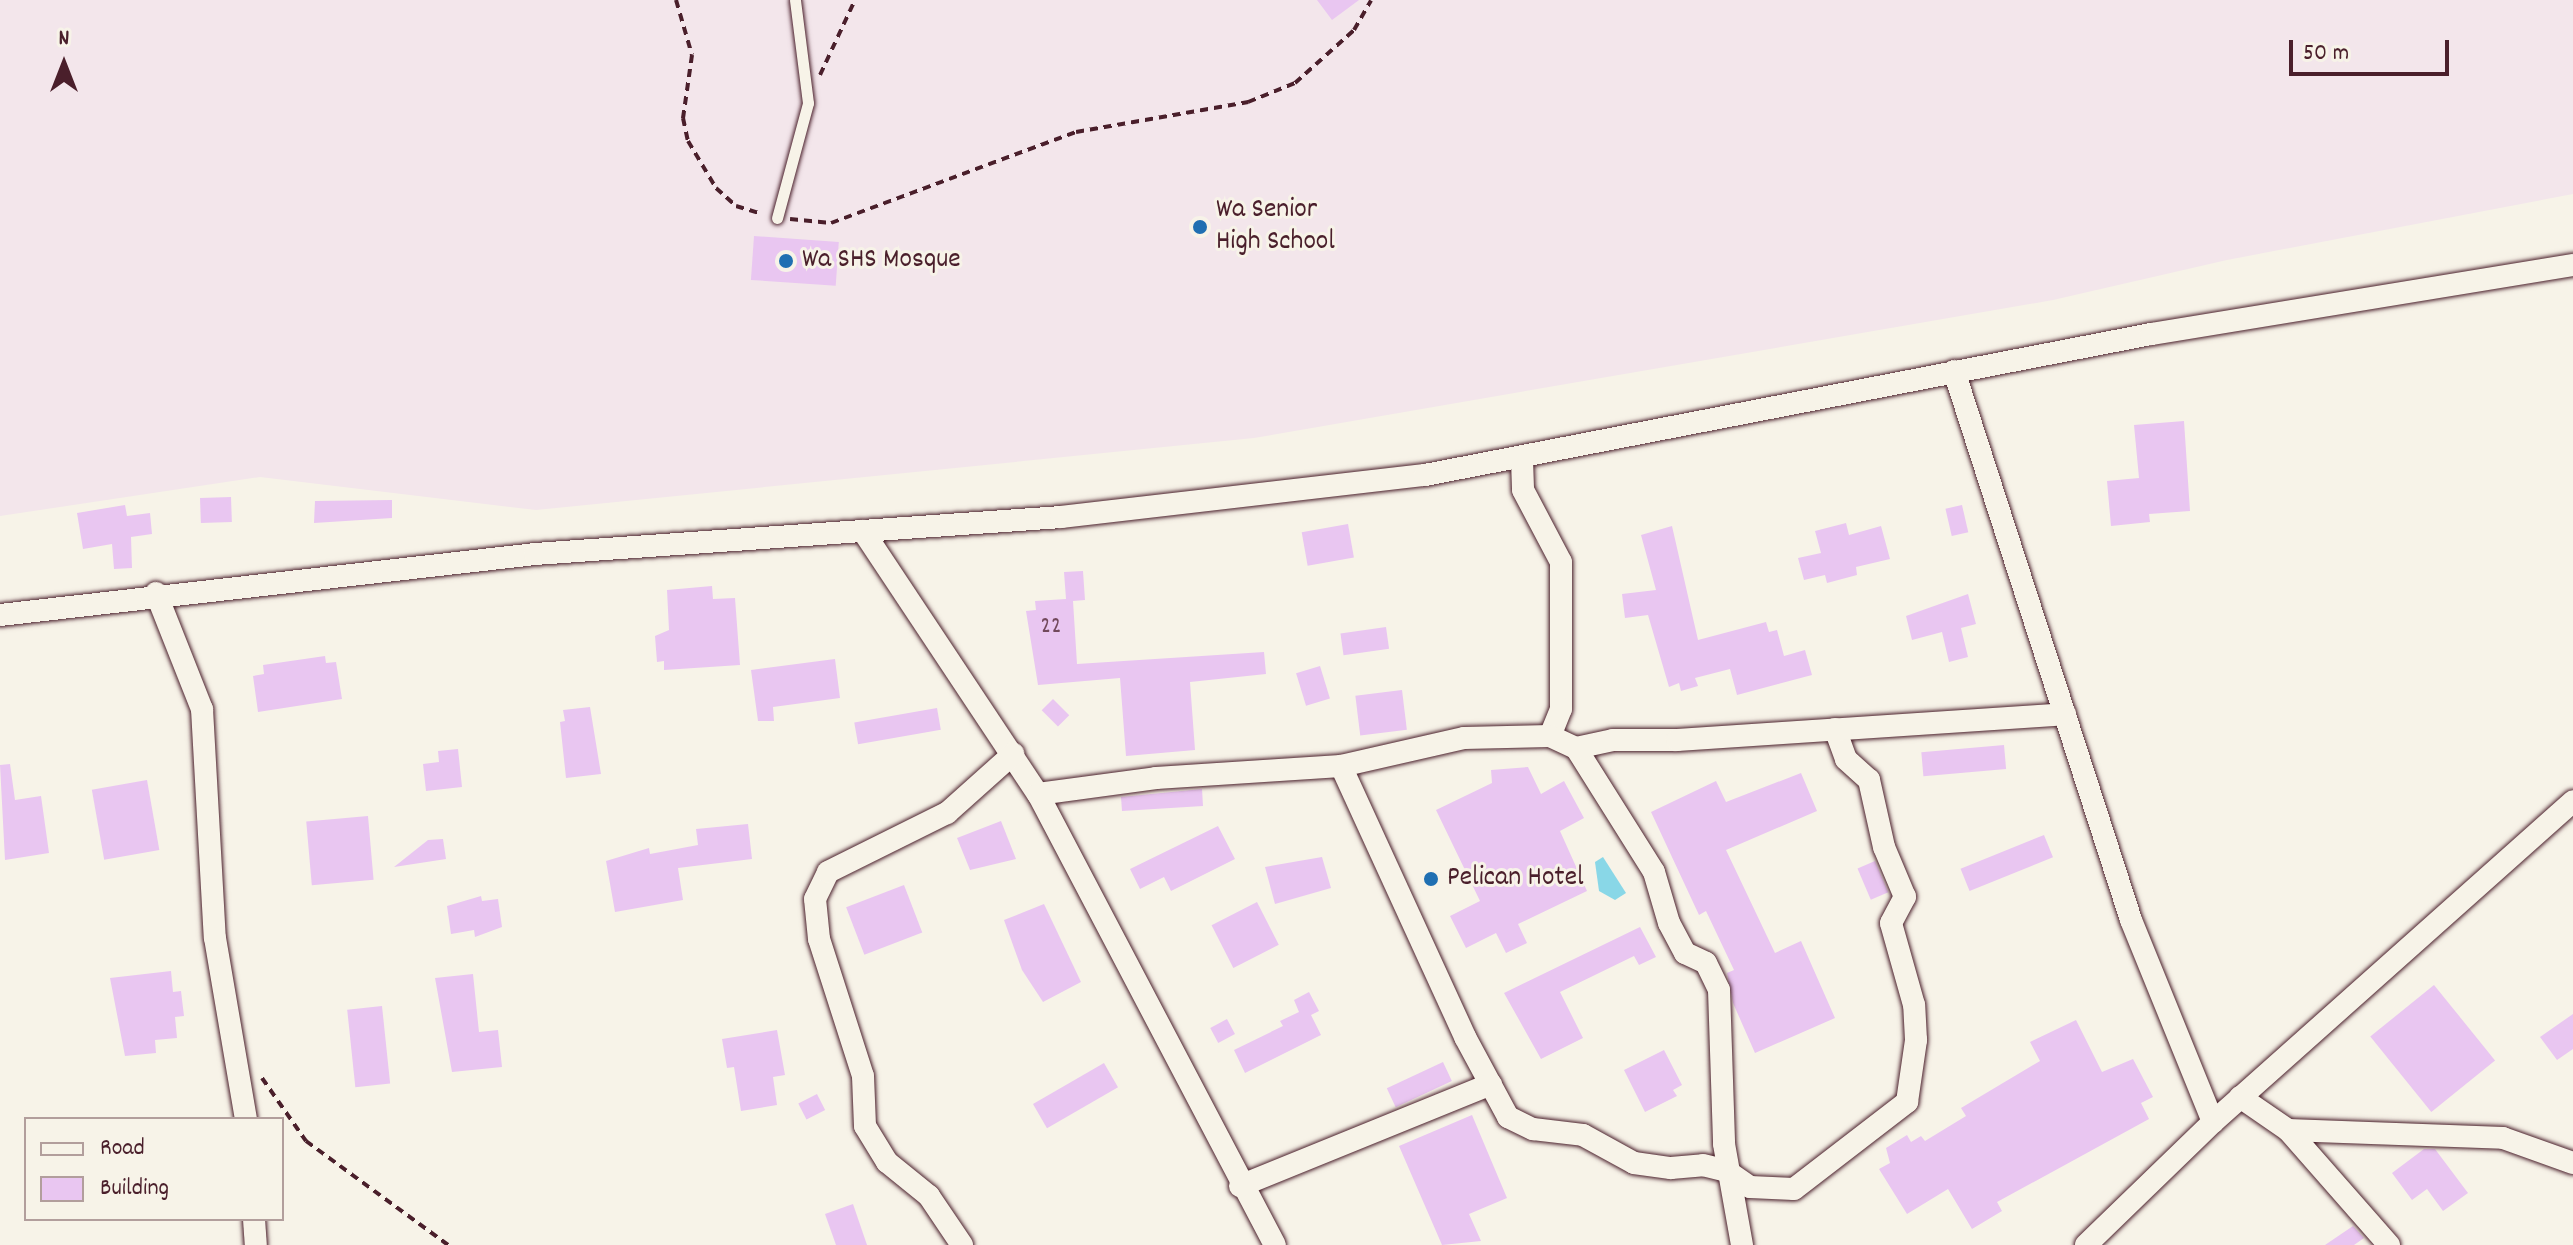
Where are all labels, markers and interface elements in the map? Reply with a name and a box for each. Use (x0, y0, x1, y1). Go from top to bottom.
north arrow (24, 24, 104, 104)
text: N (59, 24, 69, 55)
scale bar (2293, 24, 2453, 74)
text: 50 m (2303, 37, 2349, 71)
place label: Wa Senior High School (1216, 194, 1335, 260)
marker: Wa Senior High School (1191, 218, 1209, 236)
place label: Wa SHS Mosque (802, 244, 961, 278)
marker: Wa SHS Mosque (777, 252, 795, 270)
house number: 22 (1041, 614, 1061, 642)
place label: Pelican Hotel (1447, 862, 1584, 896)
marker: Pelican Hotel (1422, 870, 1440, 888)
legend (24, 1117, 284, 1221)
text: Road (100, 1132, 145, 1166)
text: Building (100, 1172, 169, 1206)

